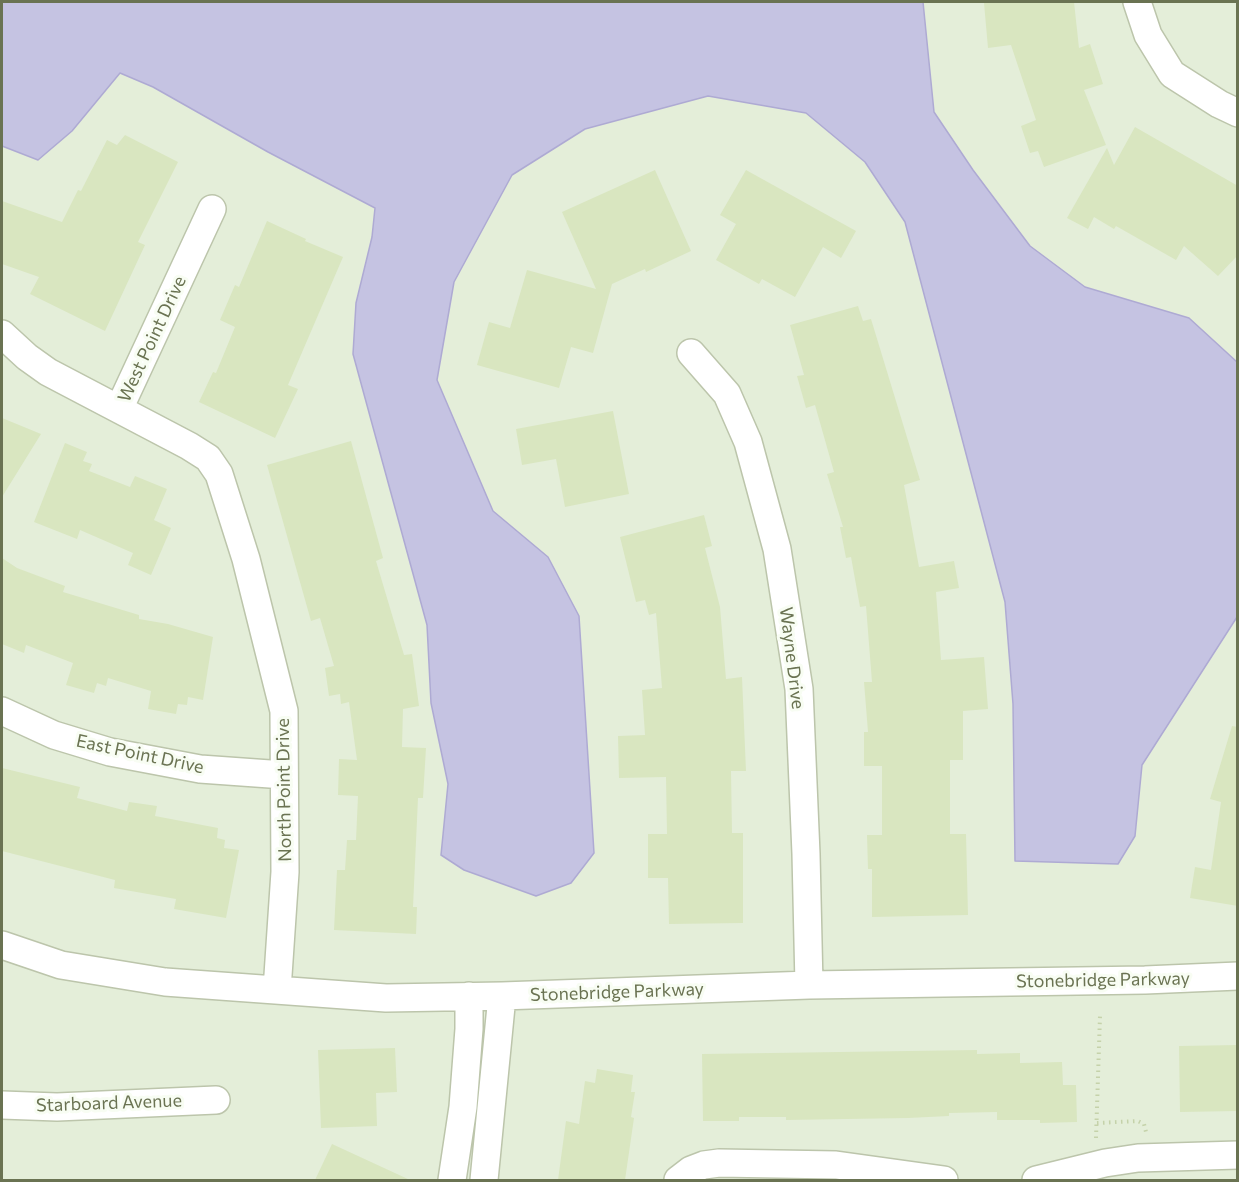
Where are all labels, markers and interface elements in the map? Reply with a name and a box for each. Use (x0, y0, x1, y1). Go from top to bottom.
street label: West Point Drive (113, 273, 191, 405)
street label: Wayne Drive (775, 606, 809, 710)
street label: North Point Drive (272, 718, 296, 862)
street label: East Point Drive (74, 730, 206, 778)
street label: Stonebridge Parkway (1016, 968, 1190, 992)
street label: Stonebridge Parkway (530, 978, 704, 1006)
street label: Starboard Avenue (36, 1090, 182, 1116)

